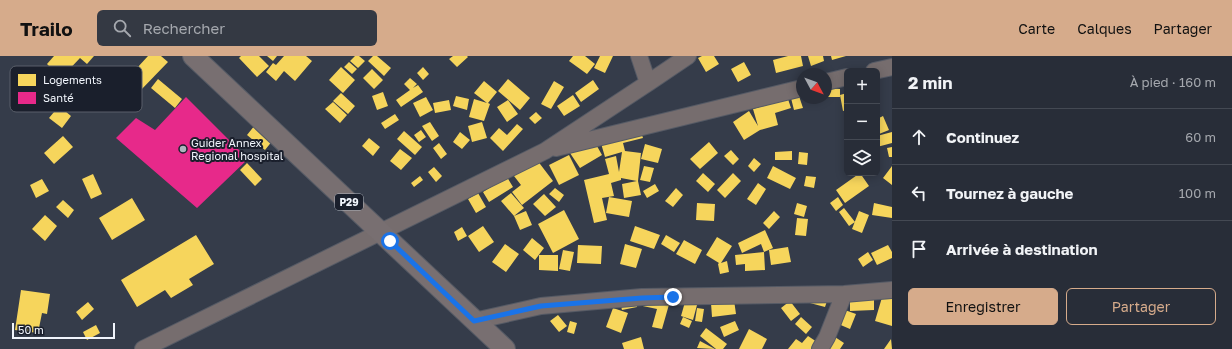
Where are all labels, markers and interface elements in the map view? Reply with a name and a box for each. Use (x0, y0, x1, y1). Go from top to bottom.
search box (97, 10, 377, 46)
text: Trailo (20, 17, 73, 40)
icon: search (111, 17, 133, 39)
text: Rechercher (143, 19, 225, 37)
text: Carte (1018, 20, 1055, 37)
text: Calques (1077, 20, 1132, 37)
text: Partager (1154, 20, 1212, 37)
legend (10, 66, 142, 112)
north arrow (796, 68, 832, 104)
map controls (844, 68, 880, 176)
button: + (844, 68, 880, 104)
text: 2 min (908, 72, 952, 93)
text: Logements (43, 73, 102, 86)
text: À pied · 160 m (1130, 74, 1216, 90)
text: Santé (43, 91, 74, 104)
button: − (844, 104, 880, 140)
icon: ahead (908, 126, 930, 148)
text: Continuez (946, 128, 1019, 146)
text: 60 m (1185, 129, 1216, 145)
place label: Guider Annex Regional hospital (191, 136, 284, 162)
button: layers (844, 140, 880, 176)
marker: Guider Annex Regional hospital (178, 144, 188, 154)
icon: left (908, 182, 930, 204)
text: Tournez à gauche (946, 184, 1073, 202)
text: 100 m (1179, 185, 1216, 201)
road number: P29 (335, 194, 363, 210)
route start (381, 232, 399, 250)
icon: arrive (908, 238, 930, 260)
text: Arrivée à destination (946, 240, 1098, 258)
route end (664, 288, 682, 306)
button: Enregistrer (908, 288, 1058, 325)
button: Partager (1066, 288, 1216, 325)
scale bar (12, 321, 115, 340)
text: 50 m (18, 323, 44, 336)

